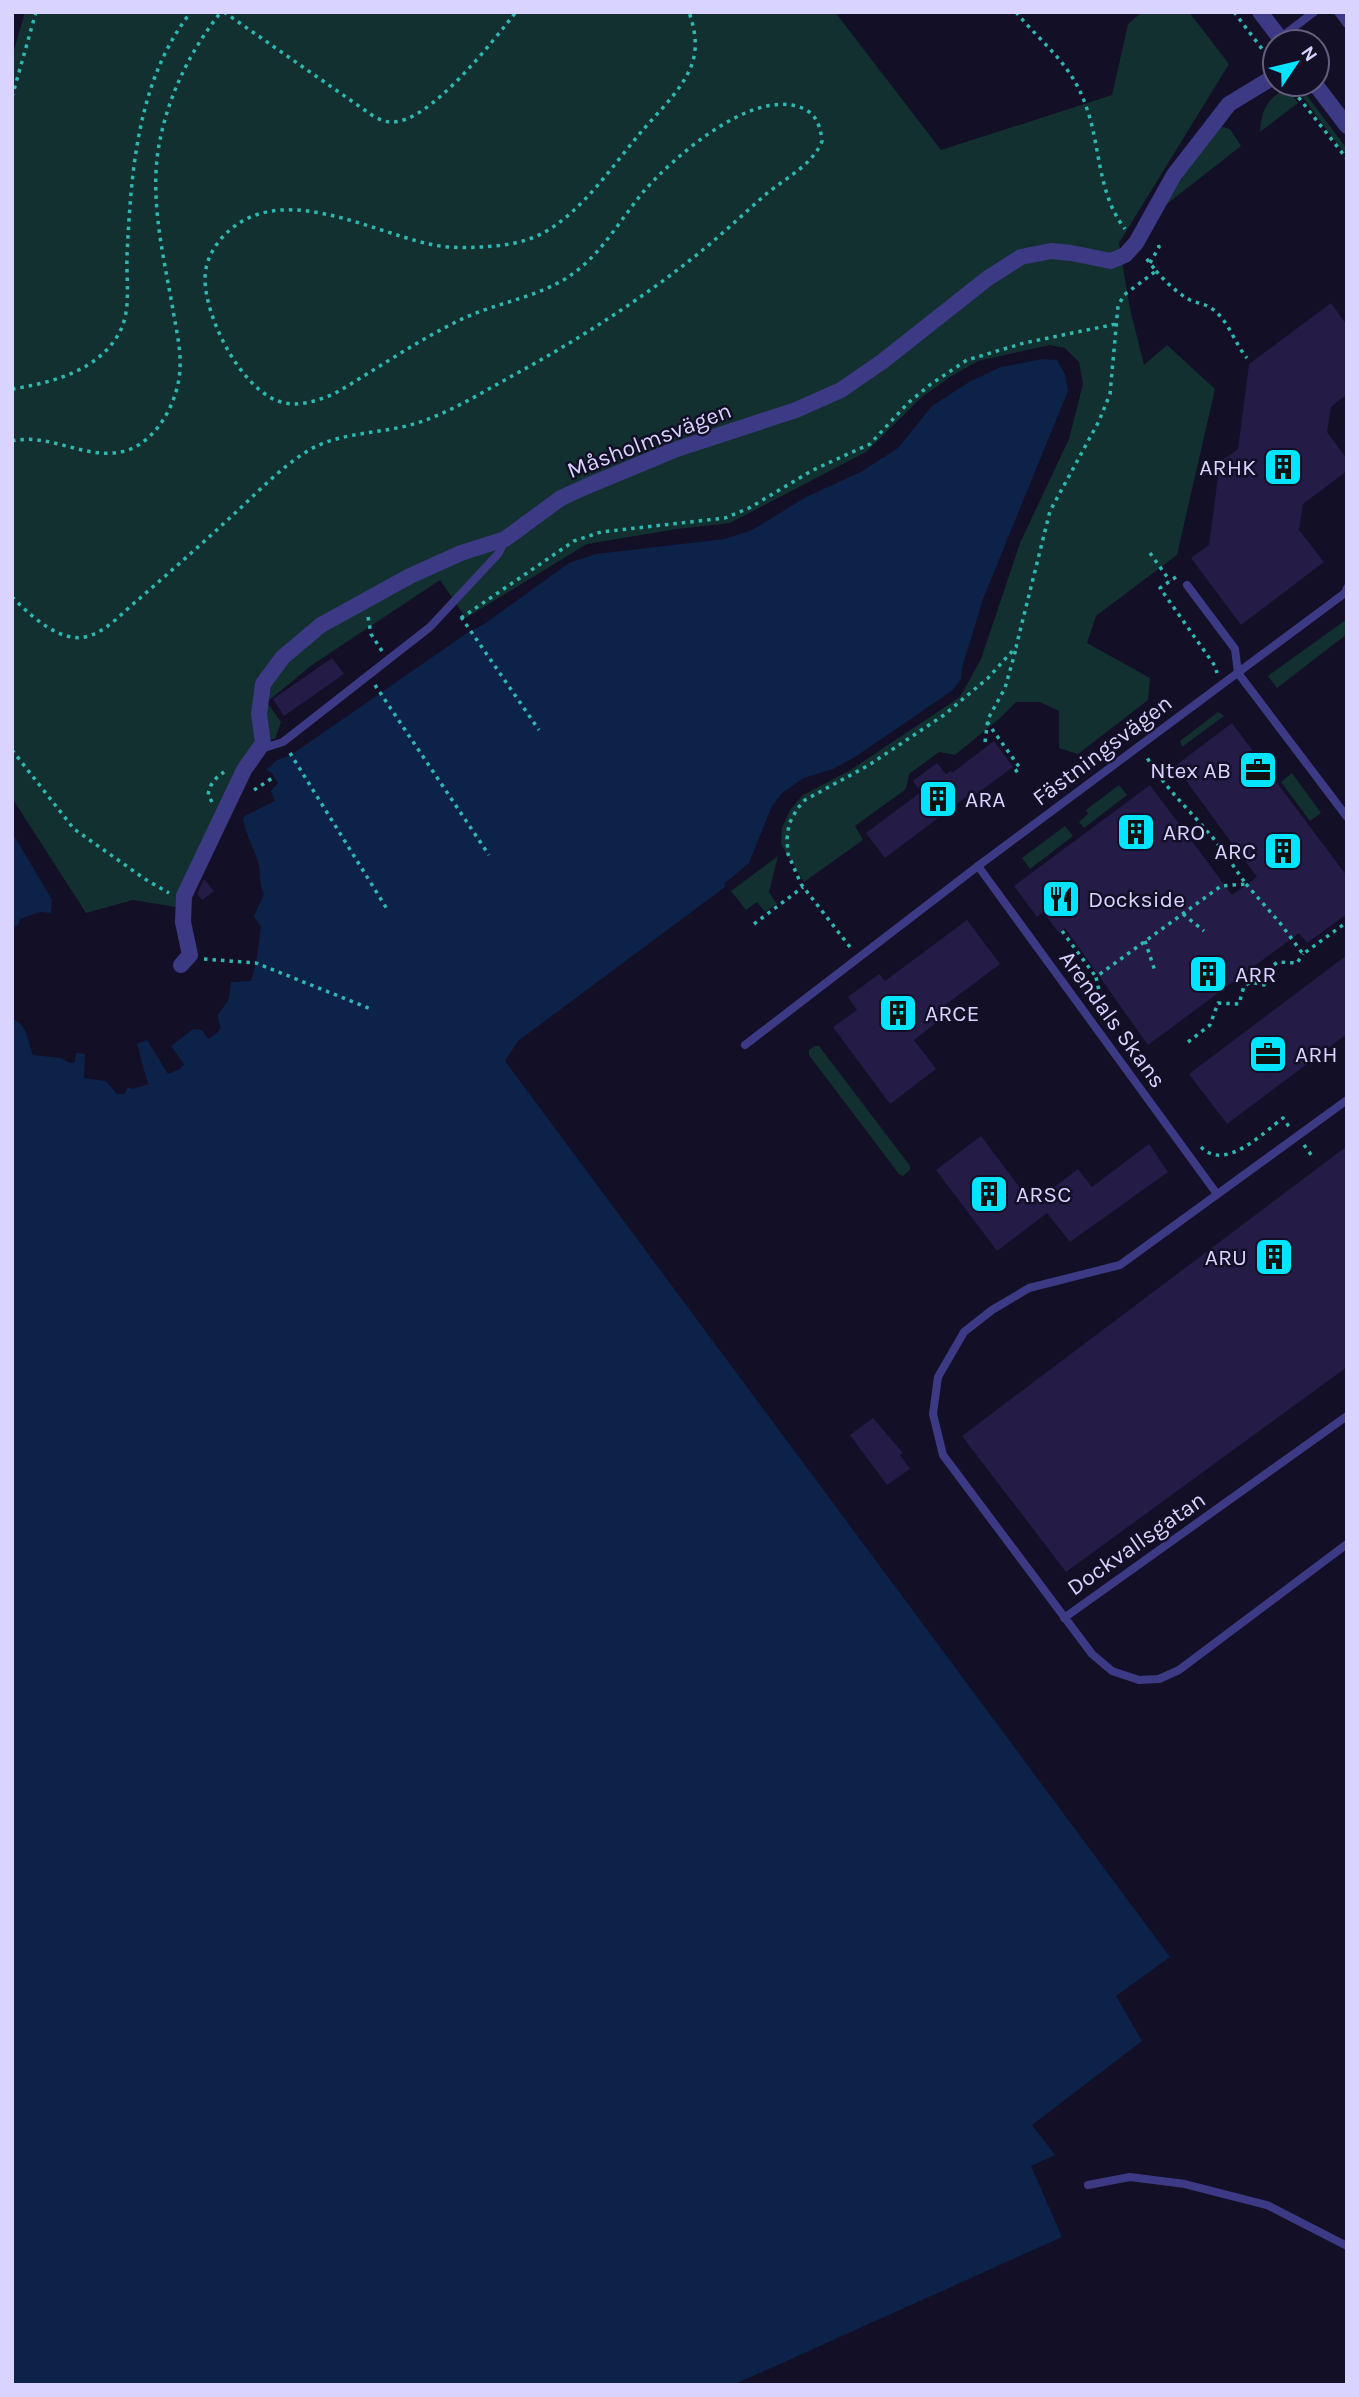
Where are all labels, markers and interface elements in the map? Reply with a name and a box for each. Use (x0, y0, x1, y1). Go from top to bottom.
north arrow (1261, 28, 1331, 98)
text: N (1296, 42, 1322, 66)
street label: Måsholmsvägen (563, 397, 735, 484)
building icon: ARHK (1262, 446, 1304, 488)
place label: ARHK (1199, 454, 1256, 481)
street label: Fästningsvägen (1027, 689, 1177, 812)
office icon: Ntex AB (1237, 749, 1279, 791)
place label: Ntex AB (1150, 757, 1231, 784)
building icon: ARA (917, 778, 959, 820)
place label: ARA (965, 786, 1006, 813)
building icon: ARO (1115, 811, 1157, 853)
place label: ARO (1163, 819, 1205, 846)
building icon: ARC (1262, 830, 1304, 872)
place label: ARC (1215, 838, 1256, 865)
restaurant icon: Dockside (1040, 878, 1082, 920)
place label: Dockside (1088, 886, 1185, 913)
street label: Arendals Skans (1054, 945, 1171, 1093)
building icon: ARR (1187, 953, 1229, 995)
place label: ARR (1235, 961, 1276, 988)
building icon: ARCE (877, 992, 919, 1034)
place label: ARCE (925, 1000, 979, 1027)
office icon: ARH (1247, 1033, 1289, 1075)
place label: ARH (1295, 1041, 1338, 1068)
building icon: ARSC (968, 1173, 1010, 1215)
place label: ARSC (1016, 1181, 1071, 1208)
building icon: ARU (1253, 1236, 1295, 1278)
place label: ARU (1205, 1244, 1247, 1271)
street label: Dockvallsgatan (1062, 1486, 1211, 1601)

